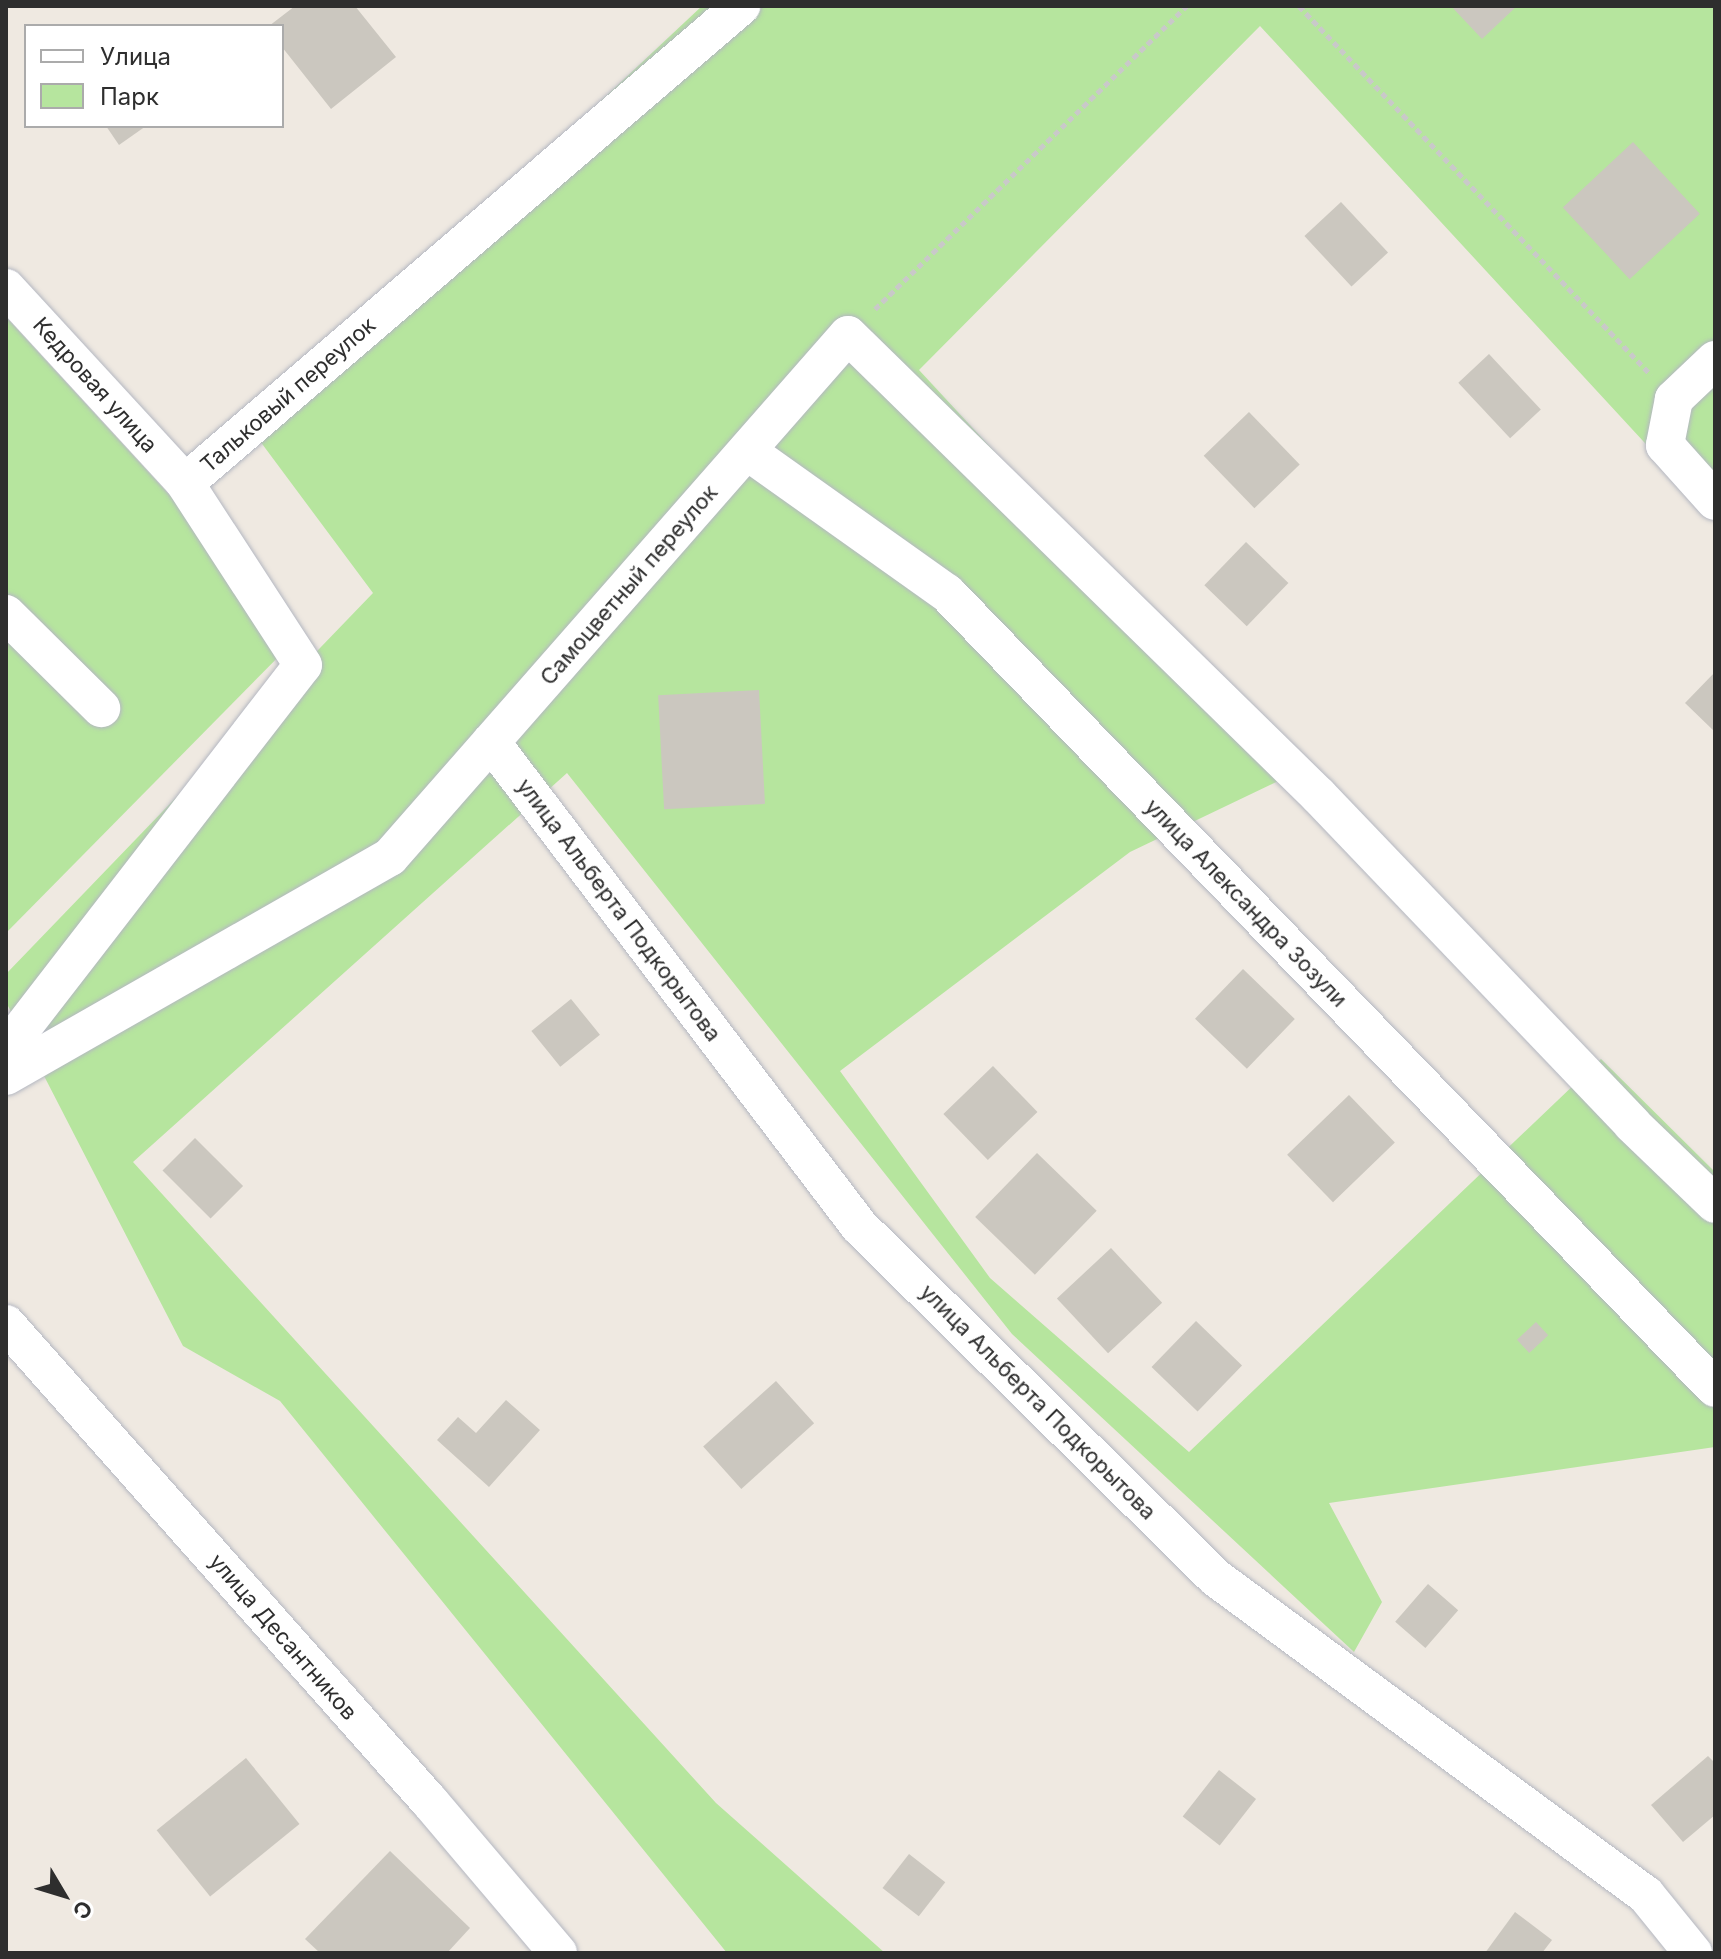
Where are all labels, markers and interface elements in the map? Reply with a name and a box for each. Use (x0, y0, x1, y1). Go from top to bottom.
legend (24, 24, 284, 128)
text: Улица (100, 42, 171, 71)
text: Парк (100, 82, 159, 111)
street label: Кедровая улица (27, 312, 163, 458)
street label: Тальковый переулок (195, 312, 381, 478)
street label: Самоцветный переулок (535, 479, 723, 691)
street label: улица Альберта Подкорытова (511, 773, 727, 1047)
street label: улица Александра Зозули (1139, 793, 1353, 1013)
street label: улица Альберта Подкорытова (915, 1279, 1161, 1525)
street label: улица Десантников (204, 1549, 362, 1725)
north arrow (24, 1855, 104, 1935)
text: С (68, 1895, 98, 1924)

